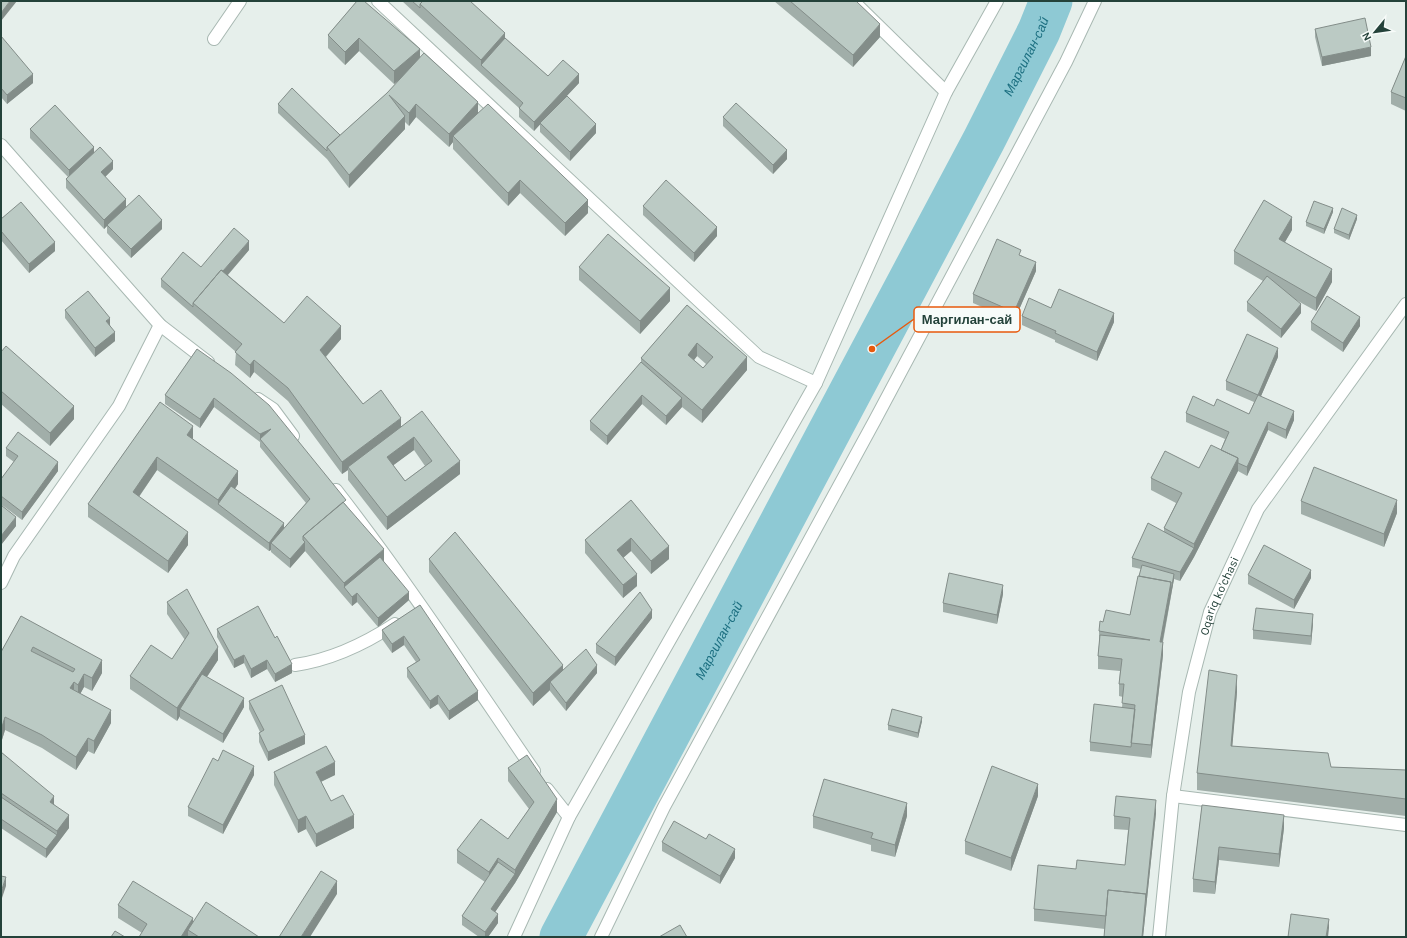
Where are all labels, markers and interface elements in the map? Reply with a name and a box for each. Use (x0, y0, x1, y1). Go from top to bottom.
north arrow (1355, 12, 1395, 52)
water label: Маргилан-сай (1001, 15, 1052, 98)
text: N (1359, 30, 1374, 43)
callout: Маргилан-сай (914, 307, 1020, 332)
text: Маргилан-сай (922, 312, 1012, 327)
street label: Oqariq ko'chasi (1197, 554, 1242, 637)
water label: Маргилан-сай (692, 599, 746, 682)

